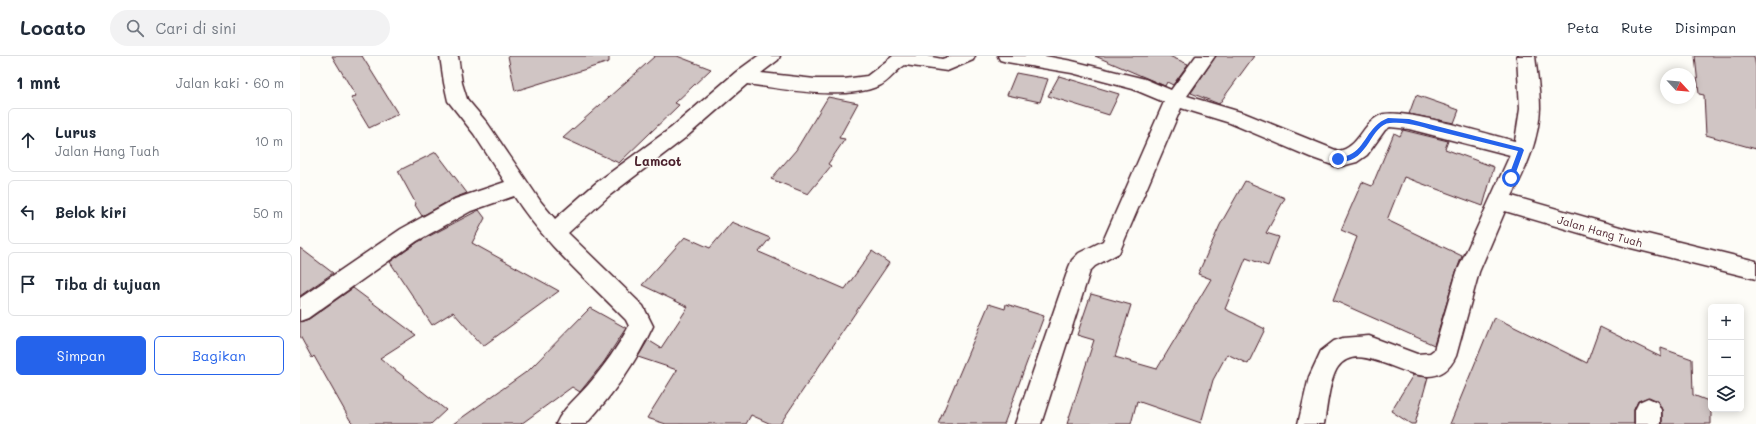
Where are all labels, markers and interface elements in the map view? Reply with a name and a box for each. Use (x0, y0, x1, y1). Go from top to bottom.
search box (110, 10, 390, 46)
text: Locato (20, 15, 86, 40)
icon: search (124, 17, 146, 39)
text: Cari di sini (156, 18, 236, 38)
text: Peta (1567, 18, 1599, 37)
text: Rute (1621, 18, 1653, 37)
text: Disimpan (1675, 18, 1736, 37)
north arrow (1660, 68, 1696, 104)
text: 1 mnt (16, 71, 60, 93)
text: Jalan kaki · 60 m (176, 74, 284, 91)
text: Lurus (55, 122, 96, 142)
icon: ahead (17, 129, 39, 151)
text: 10 m (255, 132, 283, 149)
text: Jalan Hang Tuah (55, 142, 159, 159)
route end (1329, 150, 1347, 168)
district label: Lamcot (634, 152, 682, 169)
route start (1502, 169, 1520, 187)
icon: left (17, 201, 39, 223)
text: Belok kiri (55, 202, 127, 222)
text: 50 m (253, 204, 283, 221)
street label: Jalan Hang Tuah (1556, 212, 1644, 250)
icon: arrive (17, 273, 39, 295)
text: Tiba di tujuan (55, 274, 160, 294)
map controls (1708, 304, 1744, 412)
button: + (1708, 304, 1744, 340)
button: Simpan (16, 336, 146, 375)
button: Bagikan (154, 336, 284, 375)
button: − (1708, 340, 1744, 376)
button: layers (1708, 376, 1744, 412)

